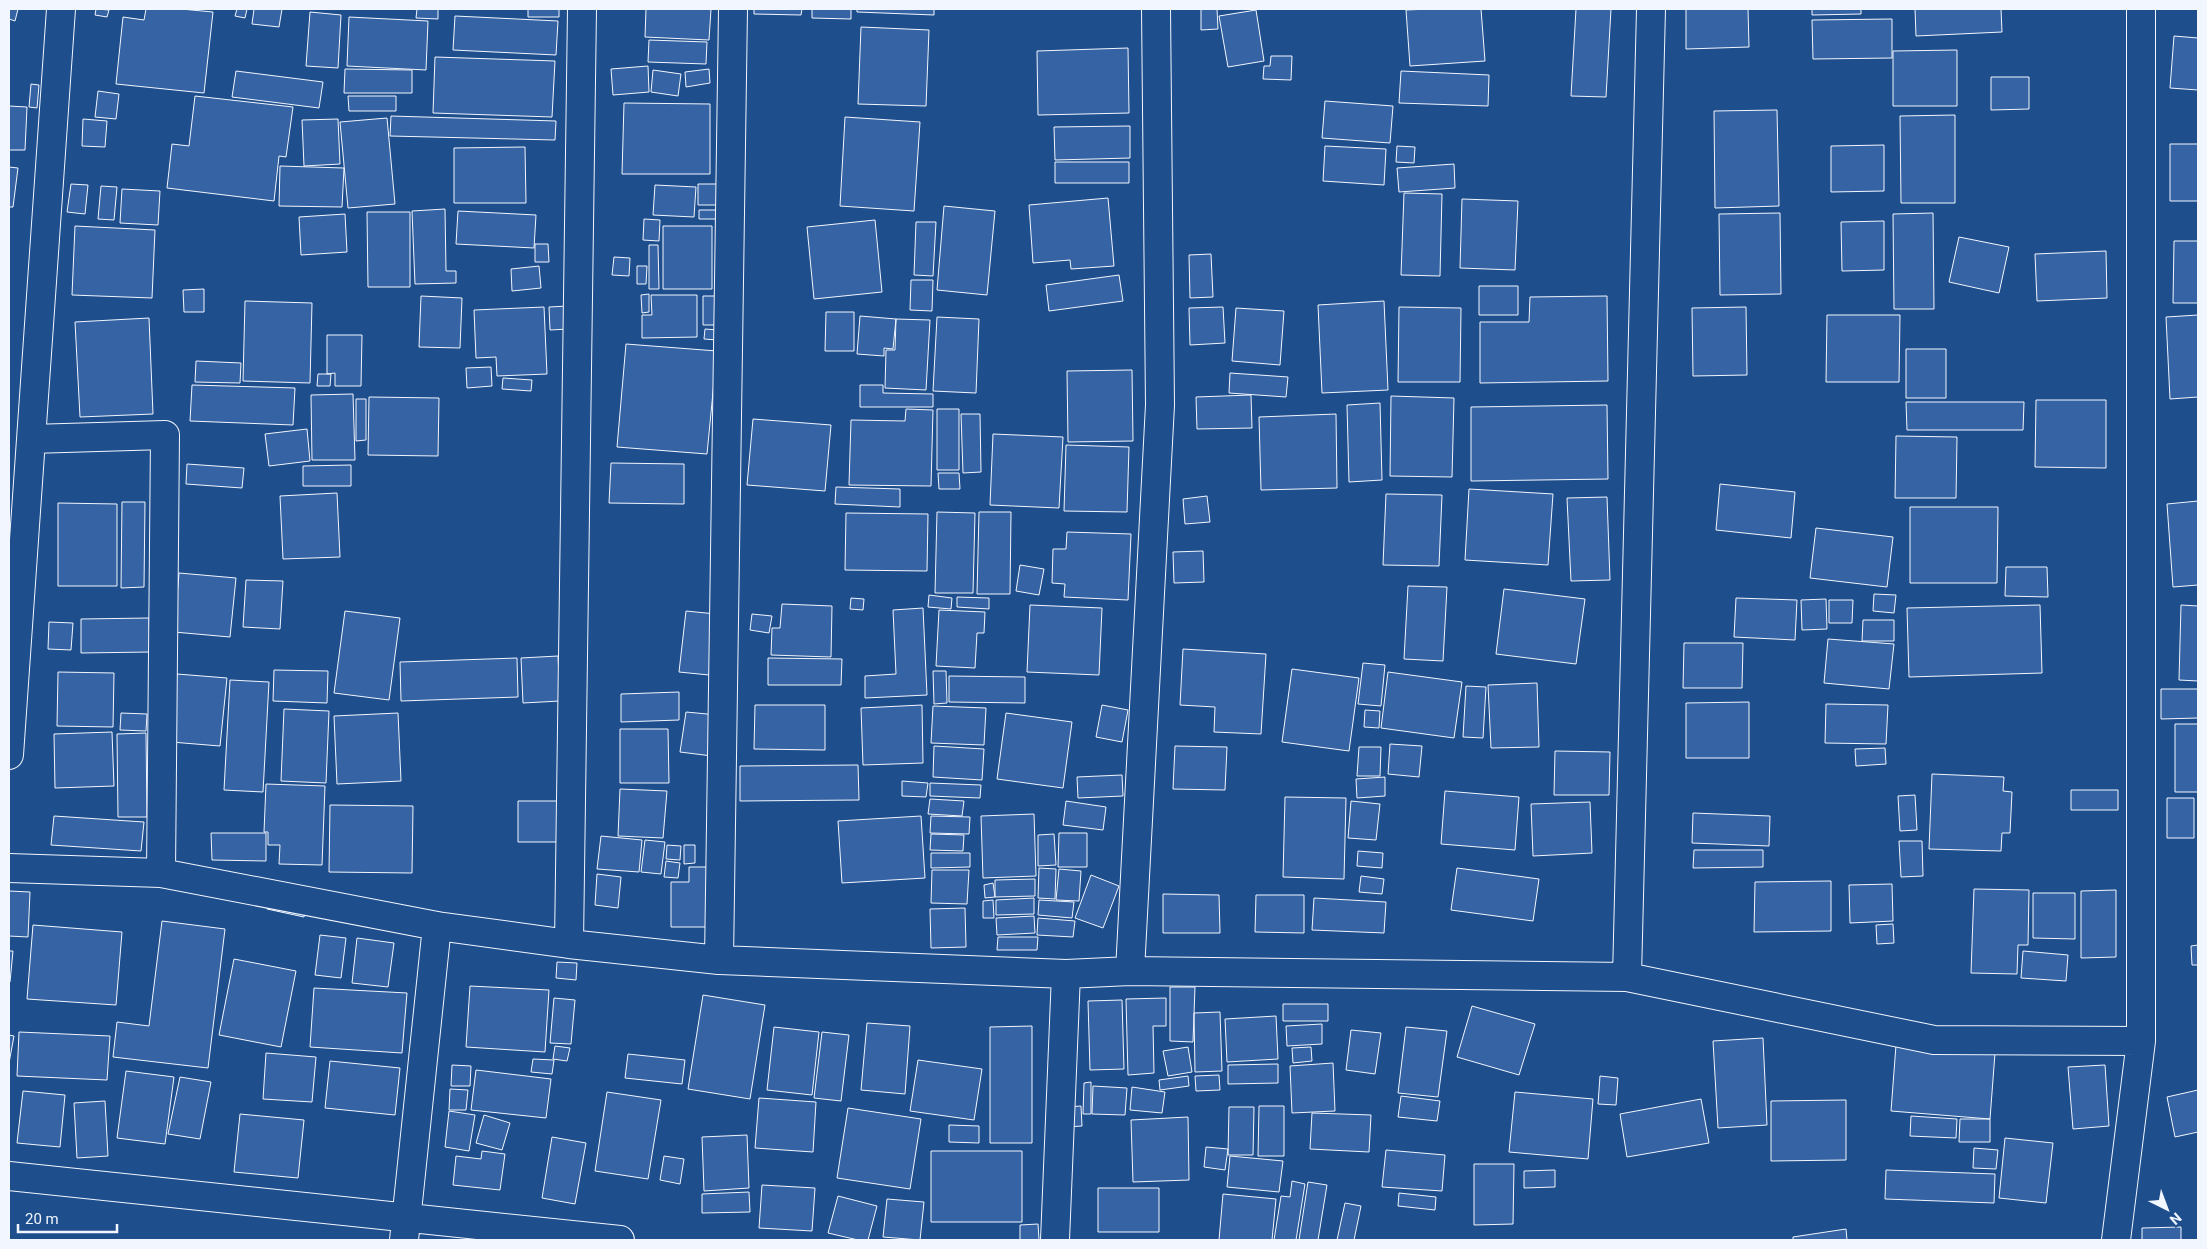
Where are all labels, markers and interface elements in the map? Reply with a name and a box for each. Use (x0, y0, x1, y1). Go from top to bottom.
north arrow (2142, 1184, 2192, 1234)
scale bar (18, 1202, 116, 1234)
text: N (2167, 1209, 2185, 1228)
text: 20 m (25, 1210, 59, 1228)

